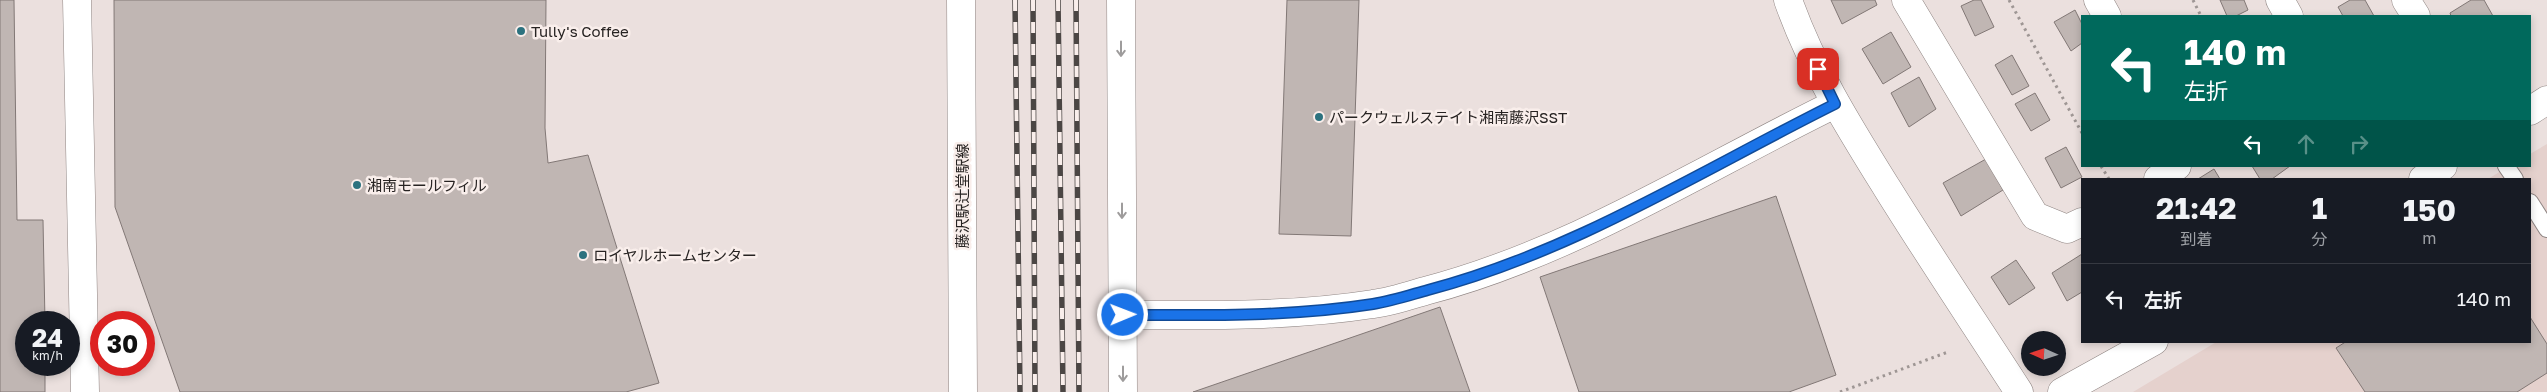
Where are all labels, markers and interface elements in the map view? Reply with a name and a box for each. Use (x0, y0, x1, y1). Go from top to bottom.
place label: Tully's Coffee (531, 22, 629, 40)
marker: Tully's Coffee (515, 25, 527, 37)
text: 140 m (2184, 31, 2286, 73)
icon: left (2101, 35, 2166, 100)
one-way arrow (1116, 40, 1126, 56)
pin (1797, 48, 1839, 90)
icon: arrive (1804, 55, 1832, 83)
text: 左折 (2184, 77, 2228, 104)
place label: パークウェルステイト湘南藤沢SST (1329, 108, 1567, 126)
marker: パークウェルステイト湘南藤沢SST (1313, 111, 1325, 123)
icon: left (2239, 130, 2267, 158)
icon: ahead (2292, 130, 2320, 158)
icon: right (2345, 130, 2373, 158)
street label: 藤沢駅辻堂駅線 (953, 143, 971, 249)
place label: 湘南モールフィル (367, 176, 487, 194)
marker: 湘南モールフィル (351, 179, 363, 191)
text: 21:42 (2156, 190, 2236, 226)
text: 1 (2312, 190, 2327, 226)
text: 150 (2403, 192, 2456, 228)
one-way arrow (1117, 202, 1127, 219)
text: m (2422, 228, 2436, 248)
text: 到着 (2180, 229, 2212, 249)
text: 分 (2312, 229, 2328, 249)
place label: ロイヤルホームセンター (593, 246, 757, 264)
marker: ロイヤルホームセンター (577, 249, 589, 261)
icon: left (2101, 285, 2129, 313)
text: 140 m (2457, 287, 2511, 310)
position arrow (1096, 288, 1148, 340)
text: 左折 (2144, 288, 2182, 311)
speed limit sign: 30 (90, 311, 155, 376)
text: 24 (32, 322, 63, 353)
north arrow (2021, 331, 2066, 376)
map controls (2021, 331, 2066, 376)
text: km/h (32, 348, 63, 363)
one-way arrow (1118, 365, 1128, 381)

